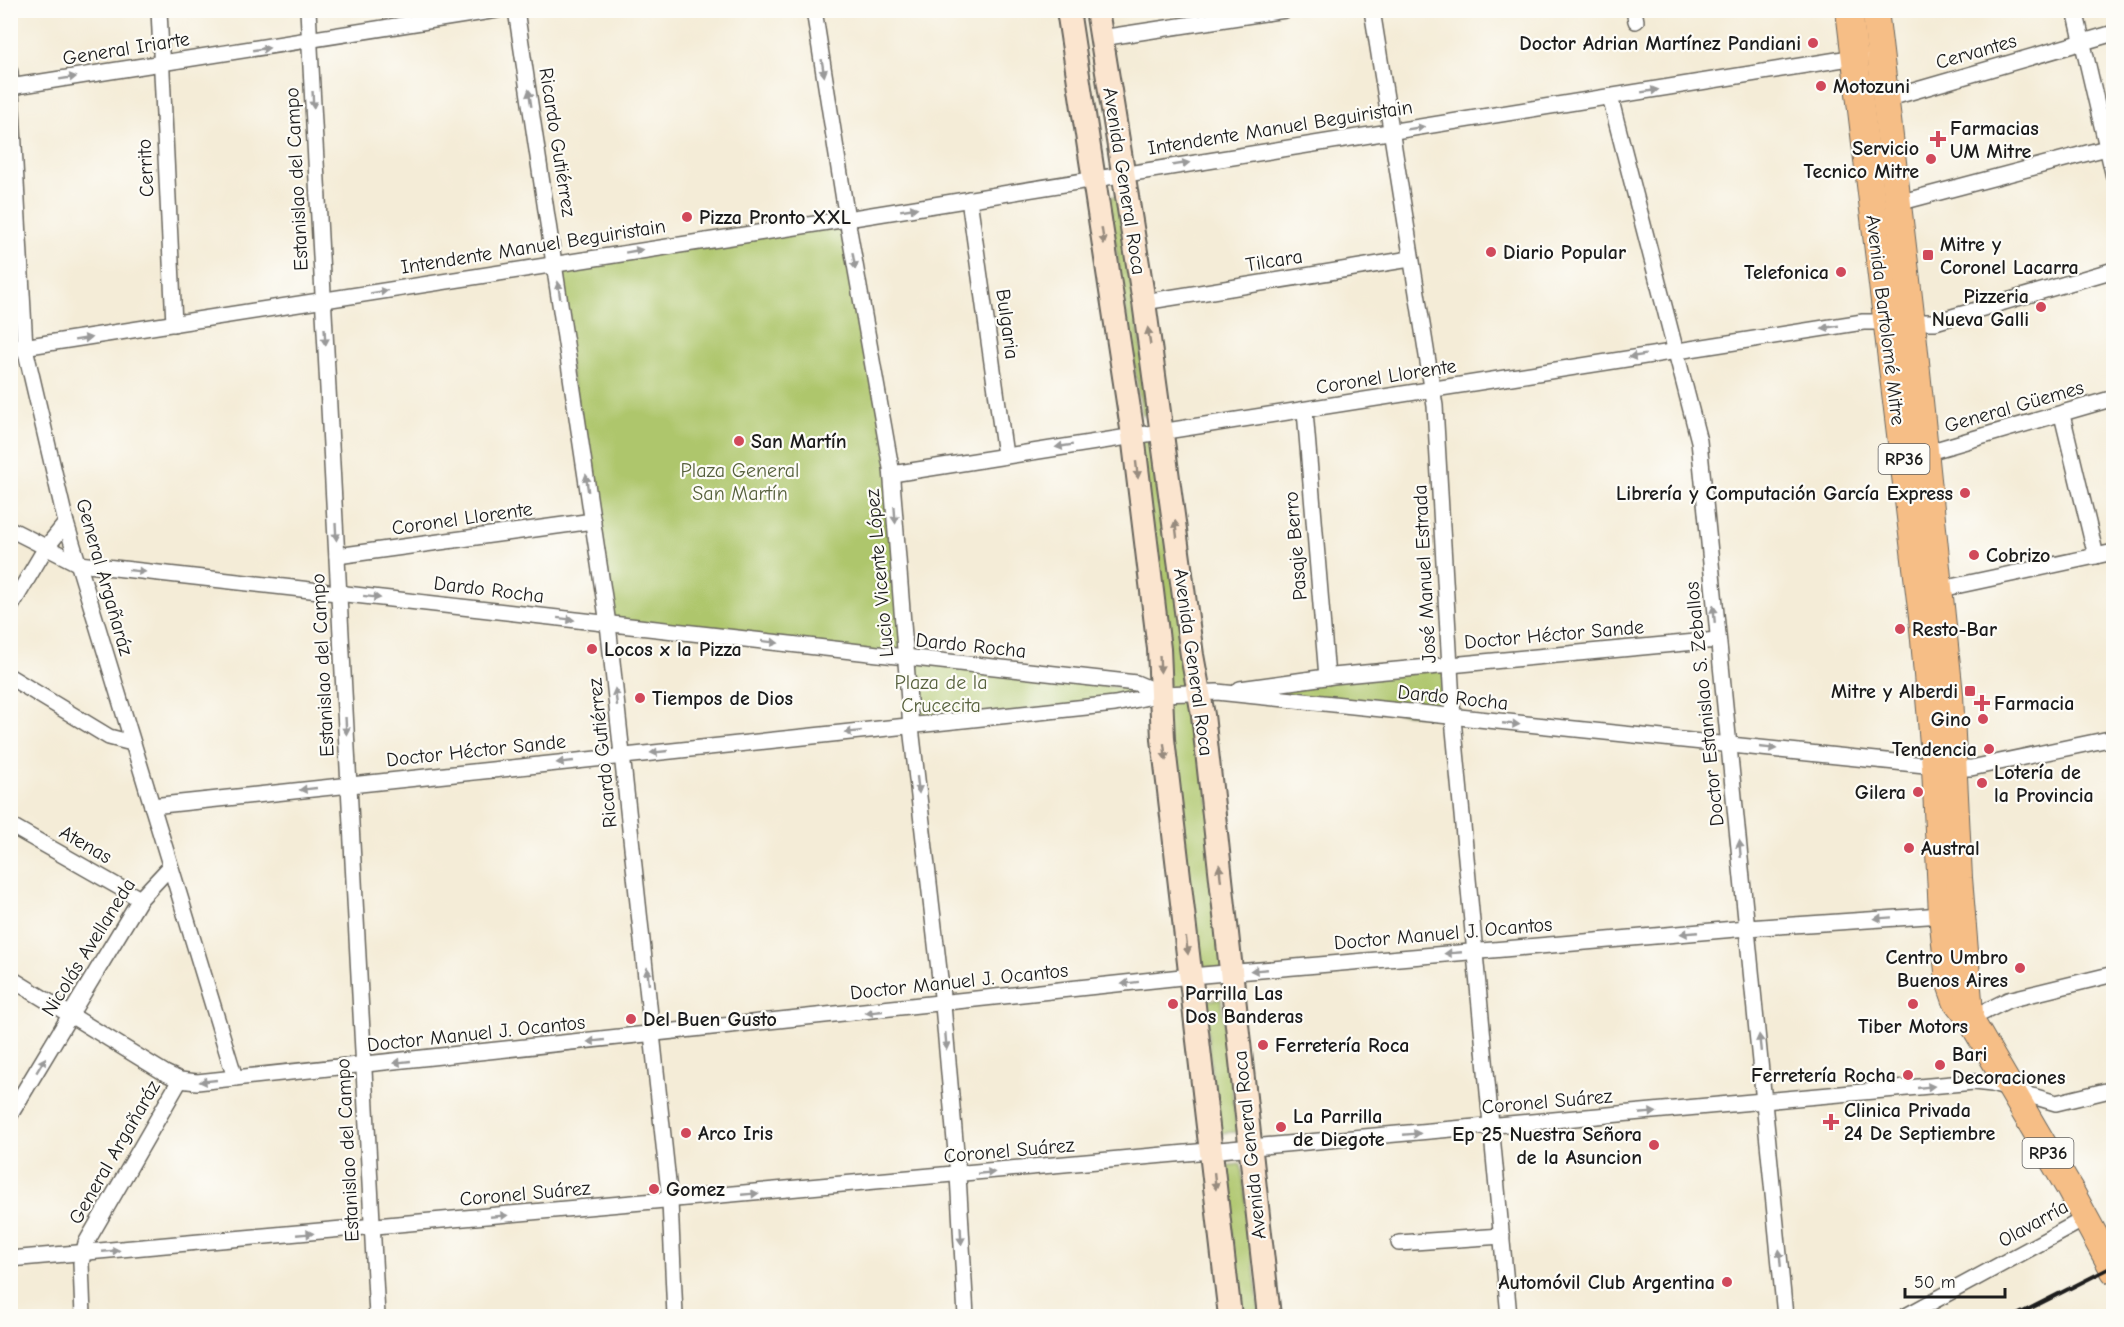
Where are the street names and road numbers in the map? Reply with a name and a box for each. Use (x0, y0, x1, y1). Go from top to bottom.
street label: General Iriarte (61, 27, 191, 70)
street label: Cervantes (1933, 29, 2019, 74)
street label: Ricardo Gutiérrez (534, 66, 581, 219)
street label: Avenida General Roca (1098, 86, 1151, 276)
street label: Estanislao del Campo (280, 87, 313, 271)
street label: Intendente Manuel Beguiristain (1146, 95, 1414, 160)
street label: Cerrito (132, 138, 159, 198)
street label: Avenida Bartolomé Mitre (1861, 213, 1910, 427)
street label: Intendente Manuel Beguiristain (399, 214, 667, 279)
street label: Tilcara (1244, 245, 1304, 276)
street label: Bulgaria (991, 287, 1024, 361)
street label: Coronel Llorente (1314, 354, 1458, 399)
street label: General Güemes (1942, 376, 2086, 437)
road number: RP36 (1878, 444, 1930, 474)
street label: José Manuel Estrada (1408, 484, 1441, 664)
street label: Lucio Vicente López (861, 488, 898, 658)
street label: Pasaje Berro (1279, 491, 1312, 601)
street label: General Argañaráz (71, 496, 138, 658)
street label: Coronel Llorente (390, 497, 534, 540)
street label: Avenida General Roca (1169, 567, 1218, 757)
street label: Dardo Rocha (432, 571, 545, 608)
street label: Estanislao del Campo (306, 573, 339, 757)
street label: Doctor Estanislao S. Zeballos (1680, 580, 1729, 827)
street label: Doctor Héctor Sande (1463, 615, 1645, 654)
street label: Dardo Rocha (915, 628, 1027, 663)
street label: Ricardo Gutiérrez (583, 677, 622, 829)
street label: Dardo Rocha (1397, 680, 1509, 715)
street label: Doctor Héctor Sande (385, 730, 567, 771)
street label: Atenas (56, 820, 116, 869)
street label: Nicolás Avellaneda (37, 874, 140, 1020)
street label: Doctor Manuel J. Ocantos (1333, 912, 1553, 955)
street label: Doctor Manuel J. Ocantos (849, 959, 1069, 1004)
street label: Doctor Manuel J. Ocantos (366, 1011, 586, 1056)
street label: Avenida General Roca (1228, 1050, 1271, 1240)
street label: Estanislao del Campo (331, 1058, 364, 1242)
street label: General Argañaráz (64, 1076, 165, 1228)
street label: Coronel Suárez (1481, 1084, 1614, 1119)
street label: Coronel Suárez (943, 1133, 1076, 1168)
road number: RP36 (2022, 1138, 2074, 1168)
street label: Coronel Suárez (459, 1176, 592, 1211)
street label: Olavarría (1994, 1195, 2072, 1252)

